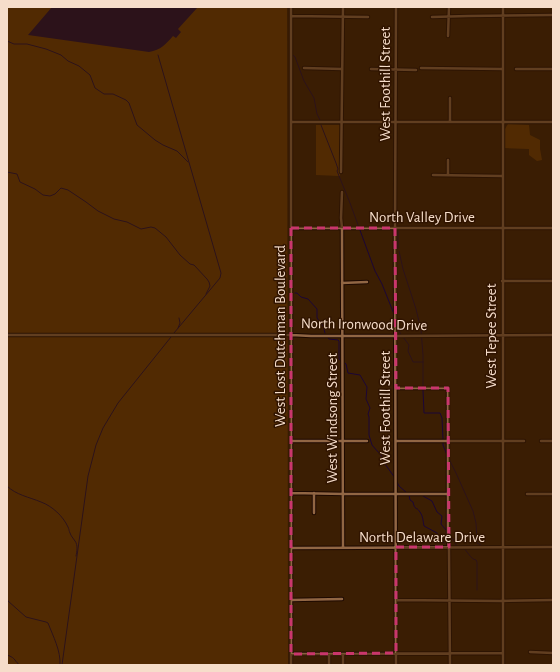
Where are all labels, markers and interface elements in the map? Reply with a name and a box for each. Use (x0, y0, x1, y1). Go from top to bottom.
street label: West Foothill Street (378, 27, 393, 141)
street label: North Valley Drive (369, 210, 475, 225)
street label: West Lost Dutchman Boulevard (273, 245, 288, 427)
street label: West Tepee Street (484, 283, 499, 389)
street label: North Ironwood Drive (301, 316, 427, 333)
street label: West Foothill Street (378, 351, 393, 465)
street label: West Windsong Street (325, 352, 340, 483)
street label: North Delaware Drive (359, 530, 485, 545)

